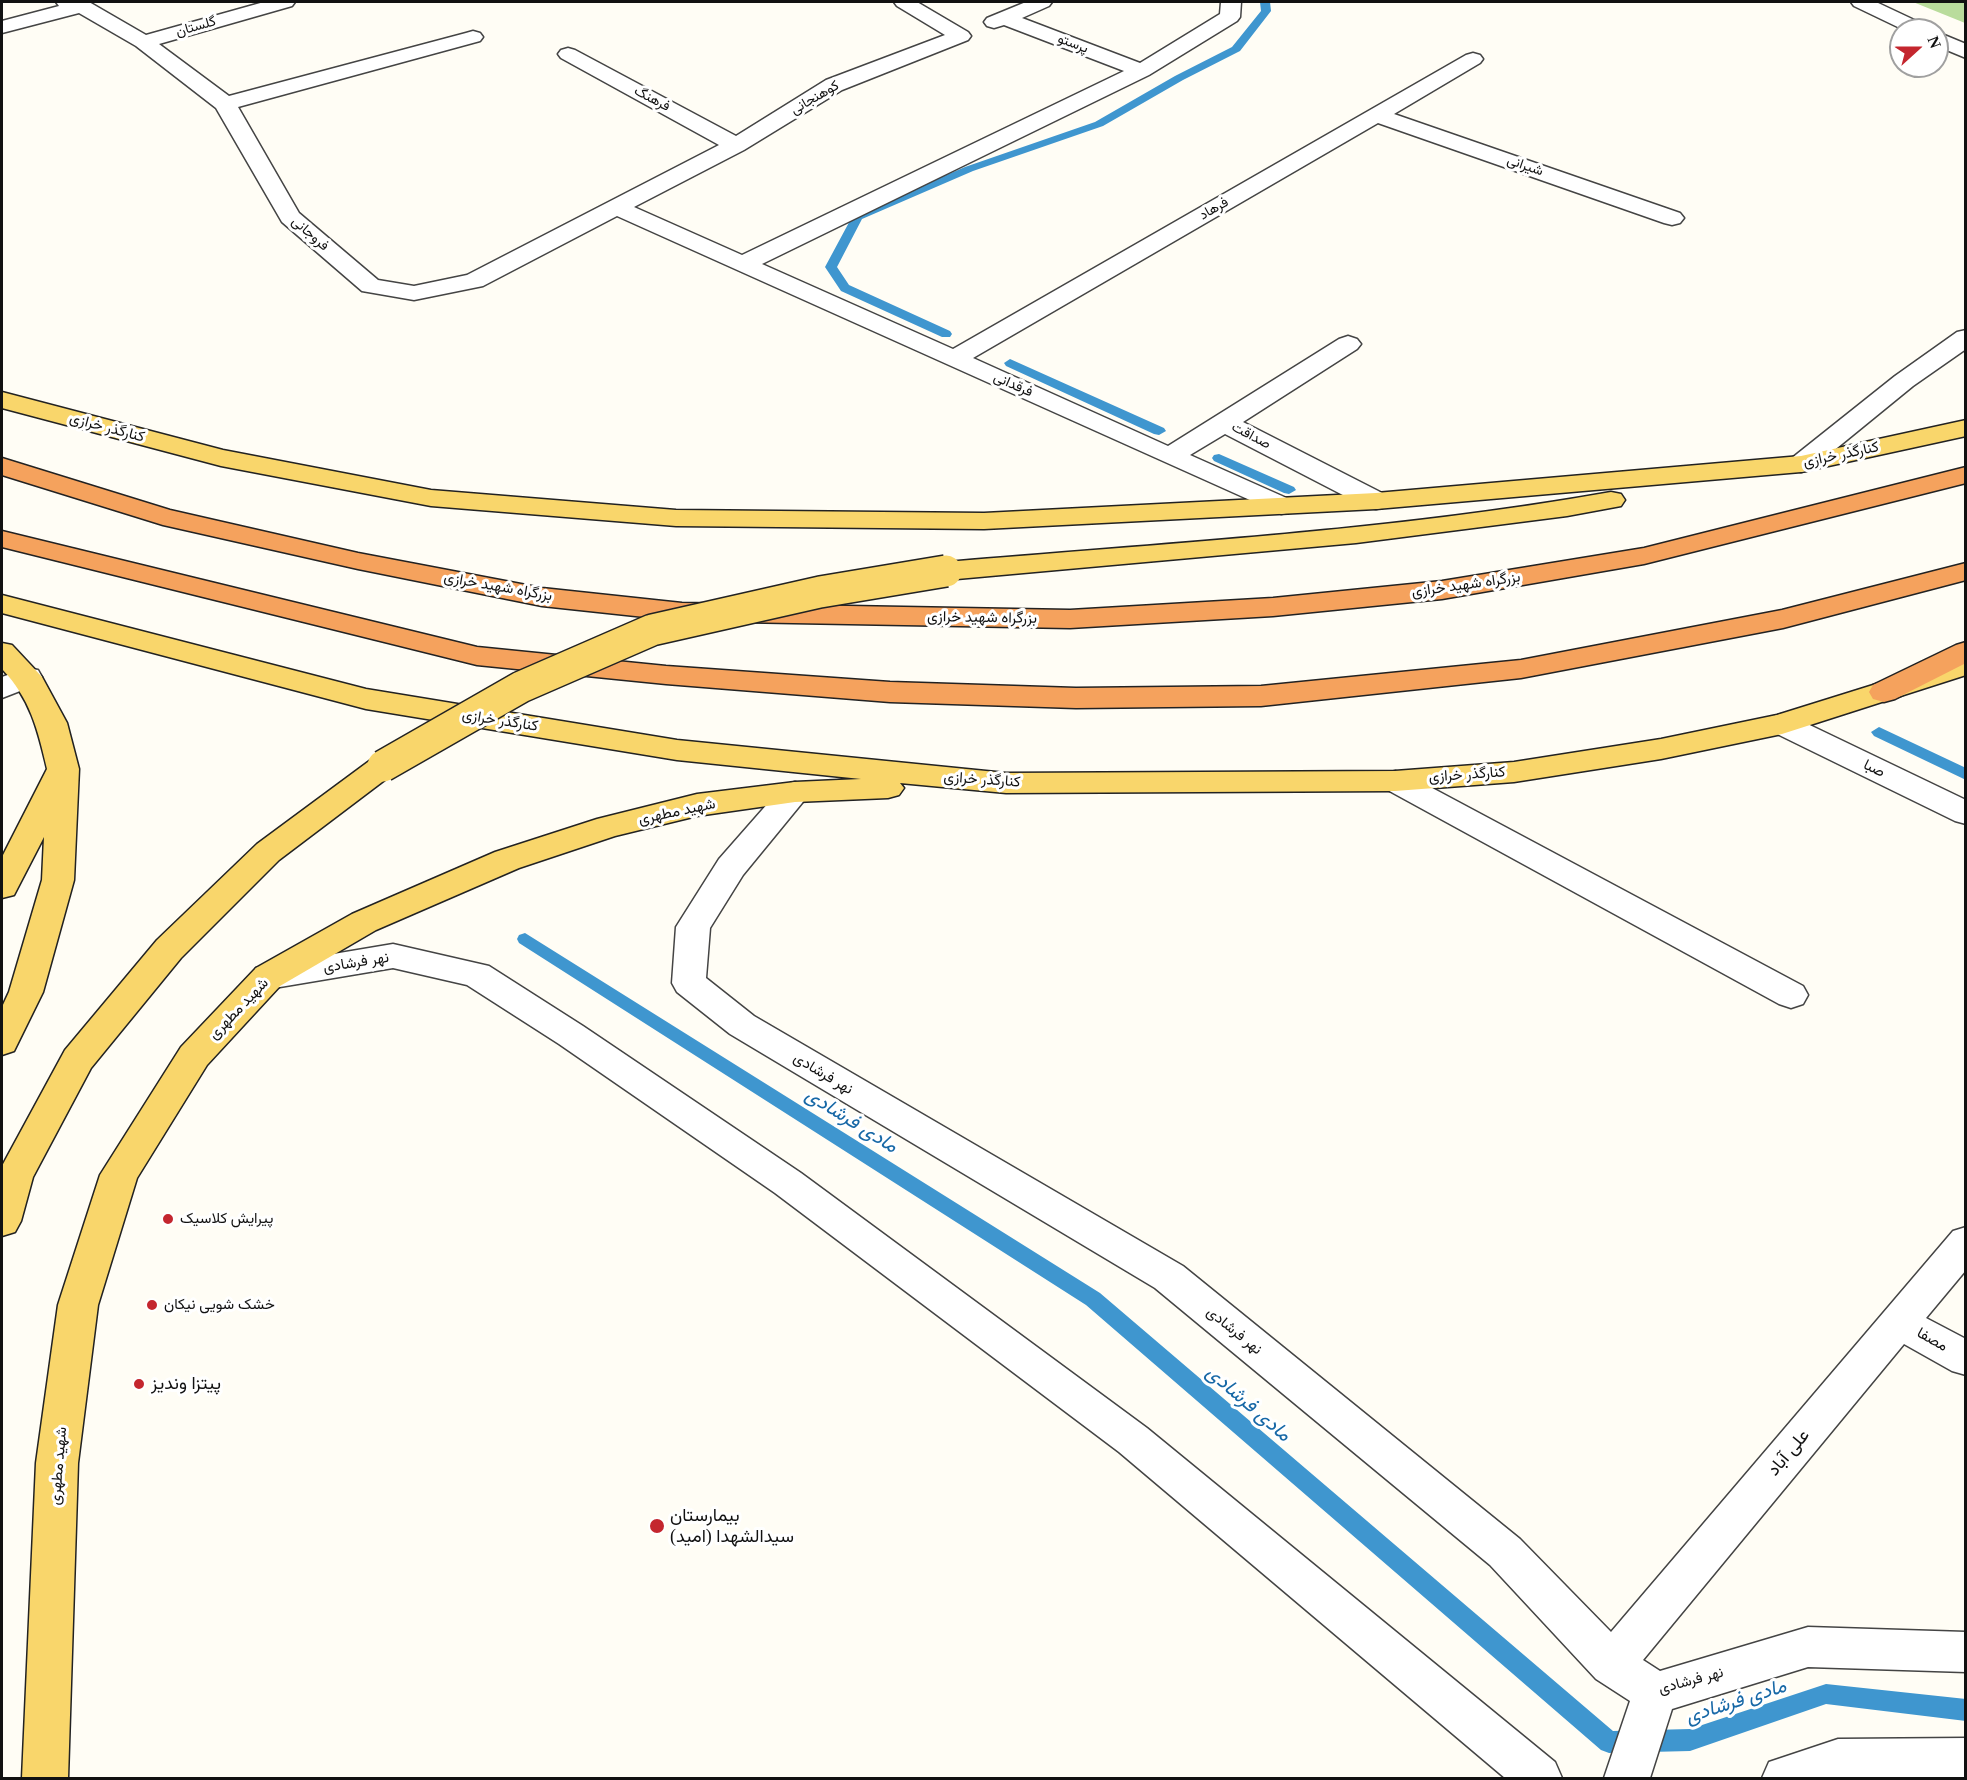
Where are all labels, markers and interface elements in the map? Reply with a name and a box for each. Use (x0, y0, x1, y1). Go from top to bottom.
street label: گلستان (174, 13, 218, 41)
north arrow (1889, 18, 1949, 78)
street label: پرستو (1055, 31, 1091, 57)
text: N (1924, 34, 1944, 51)
street label: کوهنجانی (788, 77, 842, 119)
street label: فرهنگ (631, 83, 673, 115)
street label: شیرانی (1505, 152, 1545, 180)
street label: فرهاد (1196, 194, 1232, 224)
street label: فروجانی (288, 213, 332, 255)
street label: فرقدانی (991, 369, 1035, 401)
street label: کنارگذر خرازی (68, 409, 146, 447)
street label: صداقت (1229, 419, 1273, 453)
street label: کنارگذر خرازی (1802, 438, 1880, 472)
street label: بزرگراه شهید خرازی (1410, 568, 1522, 602)
street label: بزرگراه شهید خرازی (442, 569, 554, 605)
street label: بزرگراه شهید خرازی (927, 608, 1037, 628)
street label: کنارگذر خرازی (461, 706, 539, 736)
street label: صبا (1860, 756, 1888, 782)
street label: کنارگذر خرازی (1428, 763, 1506, 787)
street label: کنارگذر خرازی (943, 768, 1021, 792)
street label: شهید مطهری (637, 795, 717, 829)
street label: نهر فرشادی (322, 949, 390, 977)
street label: شهید مطهری (205, 975, 273, 1043)
street label: نهر فرشادی (790, 1049, 856, 1099)
water label: مادی فرشادی (800, 1083, 902, 1159)
place label: پیرایش کلاسیک (180, 1210, 273, 1228)
marker: پیرایش کلاسیک (161, 1212, 175, 1226)
place label: خشک شویی نیکان (164, 1296, 275, 1314)
marker: خشک شویی نیکان (145, 1298, 159, 1312)
street label: نهر فرشادی (1203, 1303, 1265, 1359)
street label: مصفا (1914, 1324, 1950, 1356)
water label: مادی فرشادی (1201, 1361, 1295, 1447)
place label: پیتزا وندیز (151, 1373, 221, 1395)
marker: پیتزا وندیز (132, 1377, 146, 1391)
street label: علی آباد (1763, 1425, 1815, 1481)
street label: شهید مطهری (47, 1426, 71, 1506)
place label: بیمارستان سیدالشهدا (امید) (670, 1505, 794, 1547)
marker: بیمارستان سیدالشهدا (امید) (648, 1517, 666, 1535)
street label: نهر فرشادی (1657, 1664, 1725, 1698)
water label: مادی فرشادی (1683, 1674, 1789, 1730)

